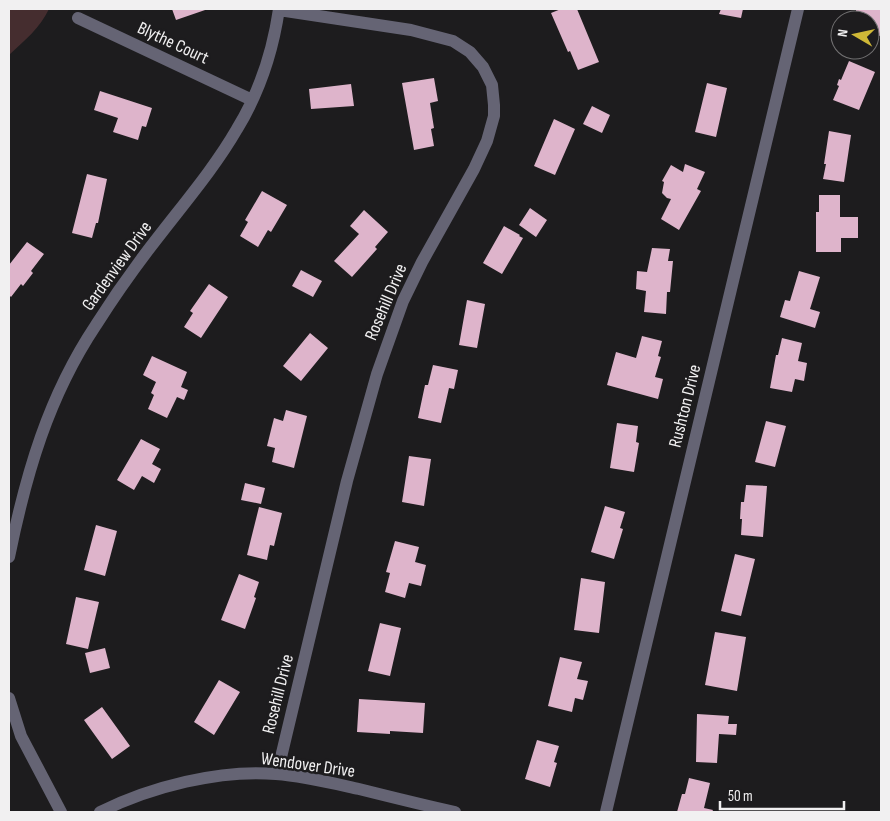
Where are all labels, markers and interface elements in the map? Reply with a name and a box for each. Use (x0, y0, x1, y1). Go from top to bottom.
north arrow (830, 10, 880, 60)
street label: Blythe Court (134, 17, 212, 69)
text: N (834, 28, 852, 38)
street label: Gardenview Drive (78, 217, 156, 315)
street label: Rosehill Drive (360, 260, 412, 344)
street label: Rushton Drive (665, 362, 705, 450)
street label: Rosehill Drive (258, 652, 298, 736)
street label: Wendover Drive (260, 748, 356, 782)
scale bar (720, 778, 844, 810)
text: 50 m (728, 787, 753, 806)

